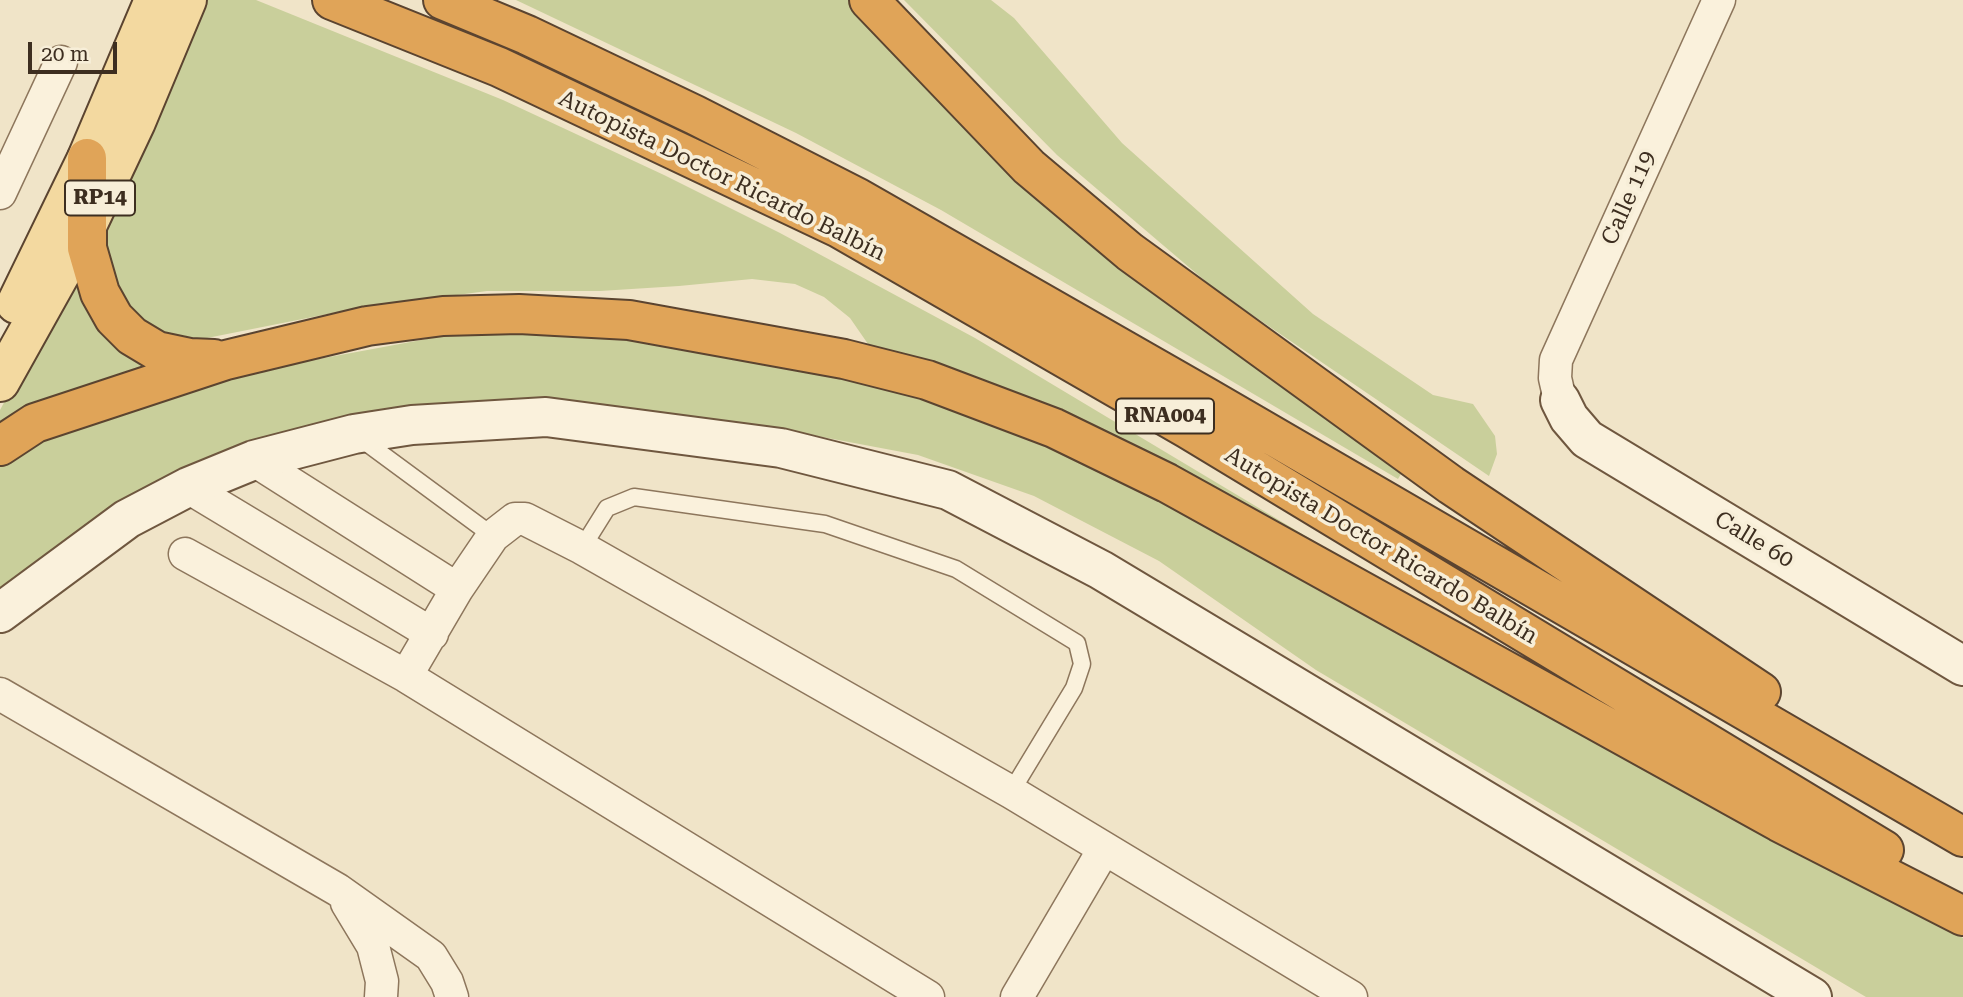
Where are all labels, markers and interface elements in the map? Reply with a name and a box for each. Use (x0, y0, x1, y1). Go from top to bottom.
scale bar (32, 28, 121, 72)
text: 20 m (41, 42, 89, 66)
street label: Autopista Doctor Ricardo Balbín (554, 85, 890, 267)
street label: Calle 119 (1596, 147, 1662, 249)
road number: RP14 (65, 180, 135, 216)
road number: RNA004 (1116, 398, 1214, 434)
street label: Autopista Doctor Ricardo Balbín (1220, 442, 1542, 650)
street label: Calle 60 (1709, 506, 1799, 574)

